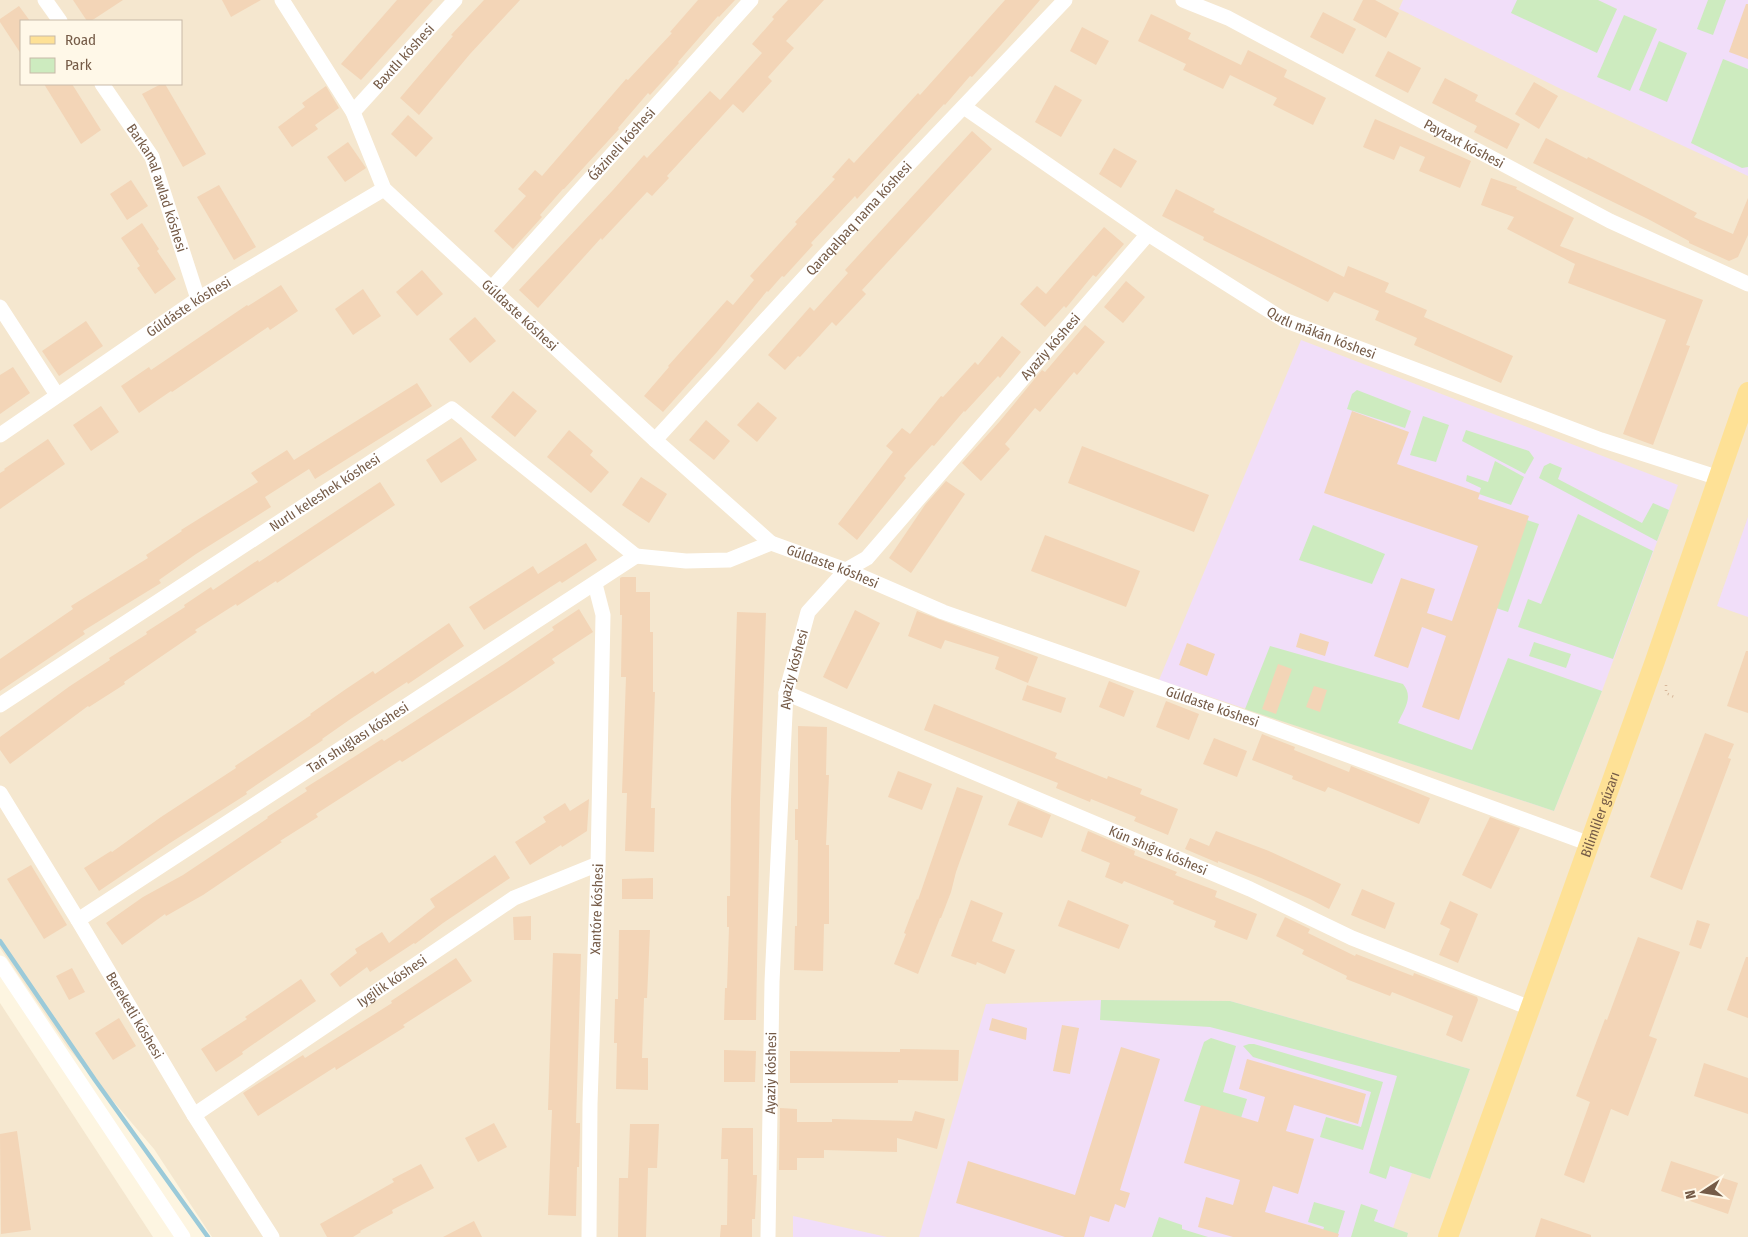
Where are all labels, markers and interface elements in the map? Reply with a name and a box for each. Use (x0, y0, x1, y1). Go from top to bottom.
legend (20, 20, 182, 85)
street label: Baxıtlı kóshesi (370, 21, 438, 93)
text: Road (65, 31, 96, 49)
text: Park (65, 56, 92, 74)
street label: Ǵázineli kóshesi (584, 104, 659, 184)
street label: Paytaxt kóshesi (1421, 116, 1507, 172)
street label: Barkamal awlad kóshesi (123, 121, 190, 254)
street label: Qaraqalpaq nama kóshesi (803, 158, 916, 279)
street label: Gúldáste kóshesi (143, 274, 234, 341)
street label: Gúldaste kóshesi (478, 276, 561, 355)
street label: Qutlı mákán kóshesi (1263, 303, 1378, 363)
street label: Ayaziy kóshesi (1017, 310, 1084, 384)
street label: Nurlı keleshek kóshesi (266, 450, 383, 535)
street label: Gúldaste kóshesi (784, 541, 881, 592)
street label: Ayaziy kóshesi (777, 627, 812, 710)
street label: Gúldaste kóshesi (1163, 683, 1261, 731)
street label: Tań shuǵlası kóshesi (304, 699, 412, 777)
street label: Bilimliler gúzarı (1577, 770, 1623, 860)
street label: Kún shıǵıs kóshesi (1106, 822, 1210, 879)
street label: Xantóre kóshesi (587, 863, 607, 955)
street label: Iygilik kóshesi (354, 952, 430, 1011)
street label: Bereketli kóshesi (102, 969, 167, 1062)
street label: Ayaziy kóshesi (762, 1032, 780, 1114)
north arrow (1678, 1167, 1728, 1217)
text: N (1682, 1189, 1700, 1200)

